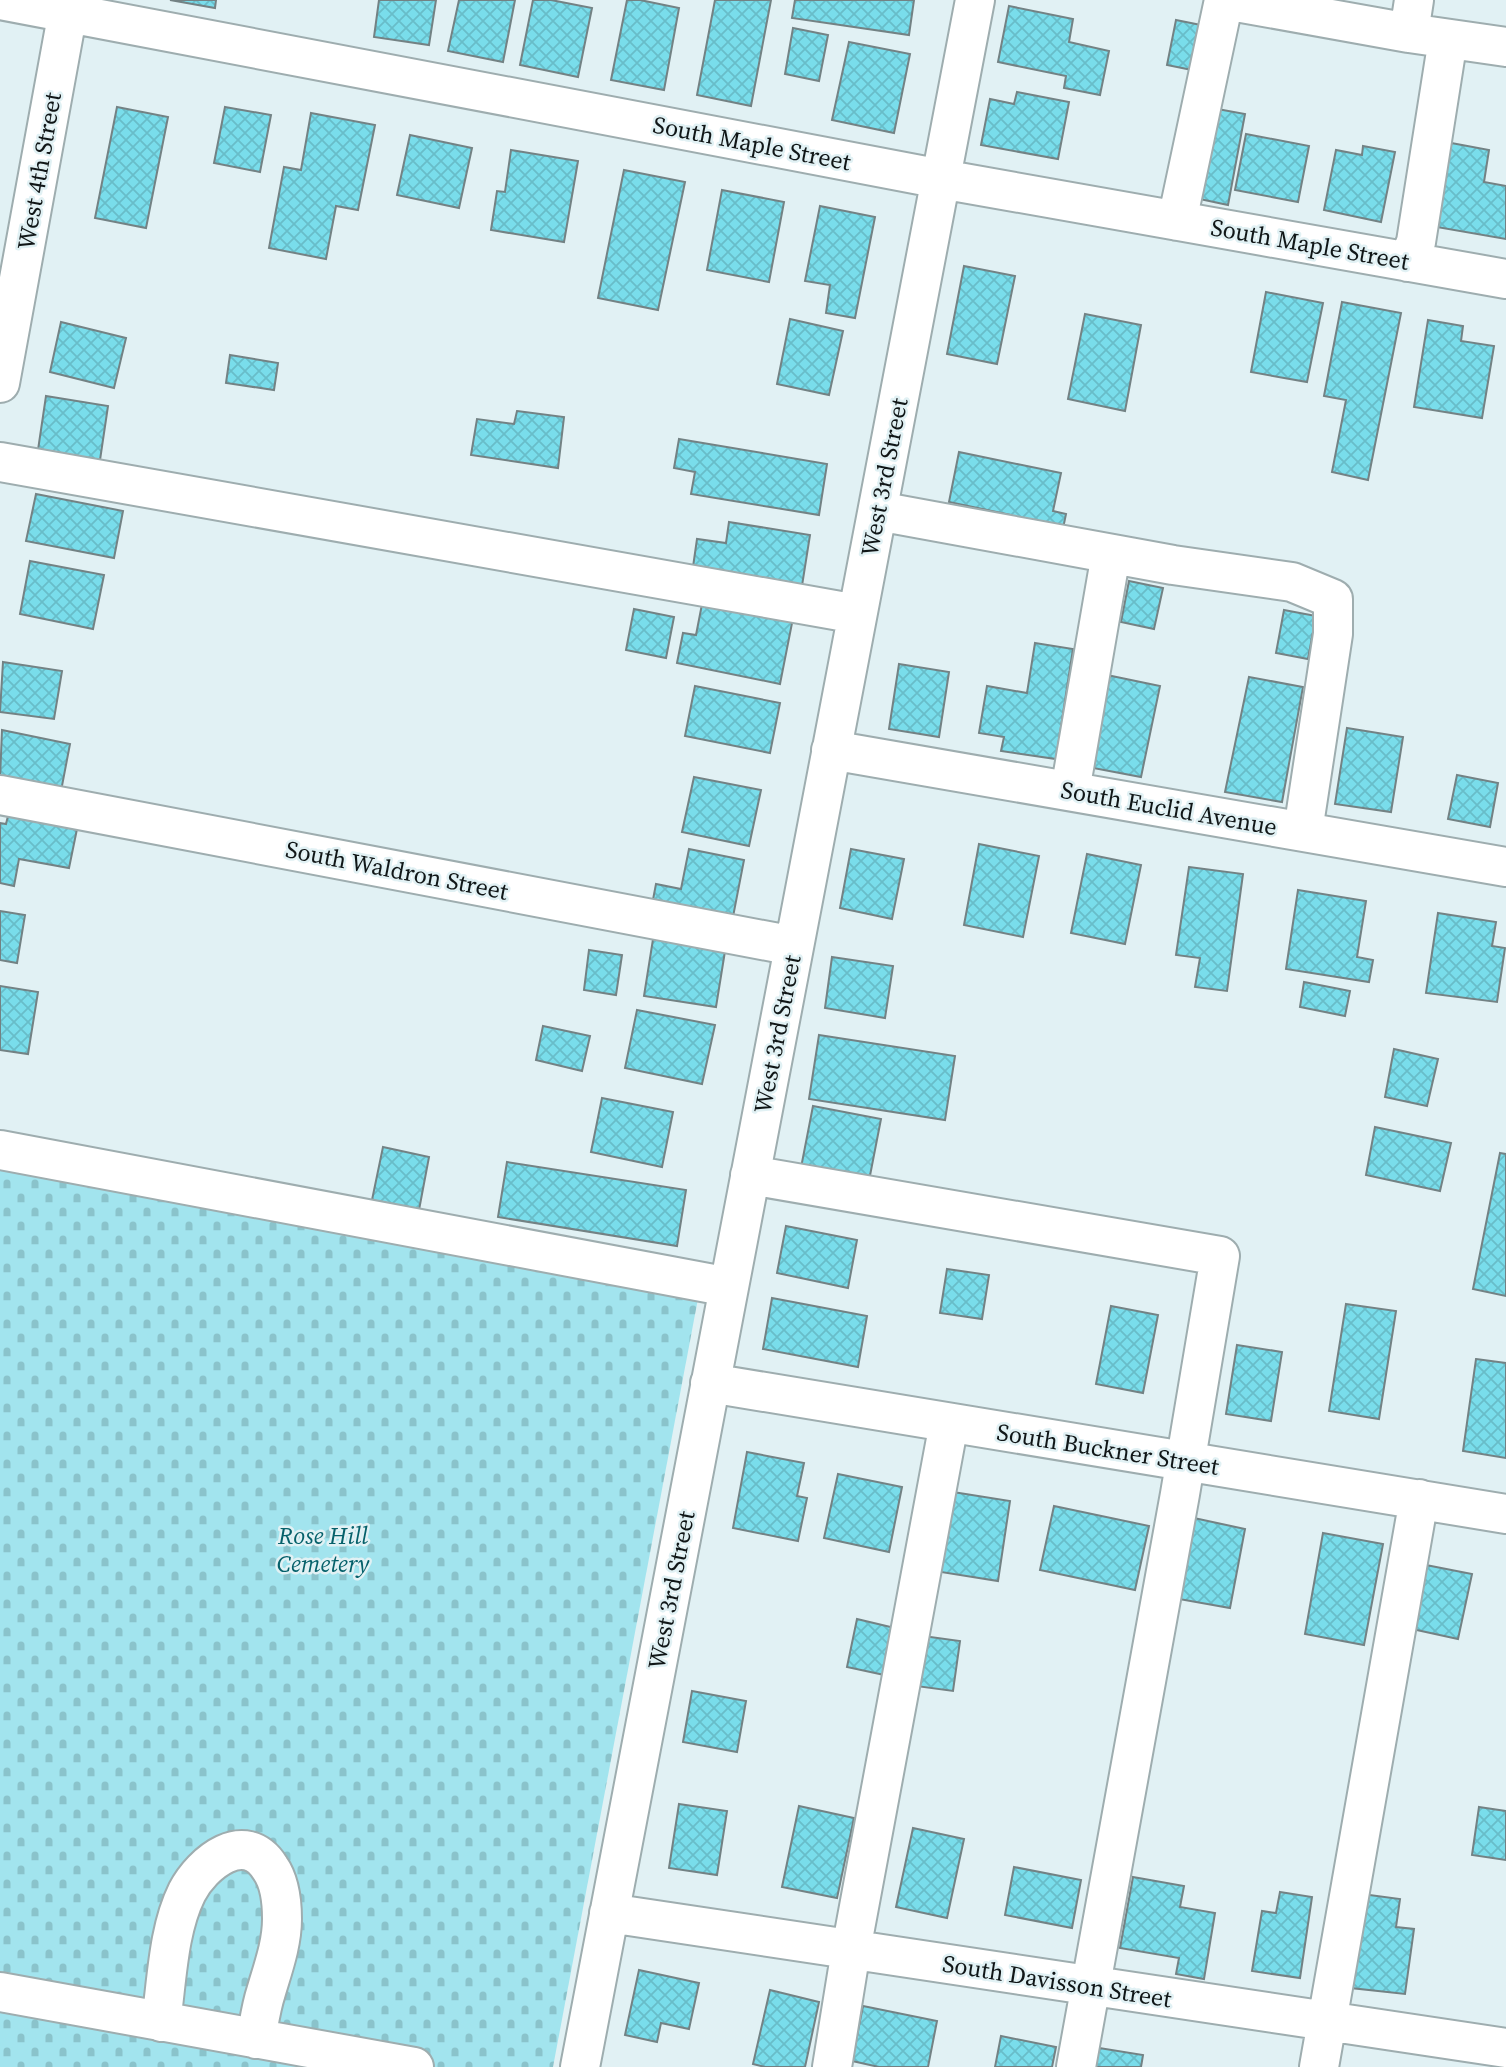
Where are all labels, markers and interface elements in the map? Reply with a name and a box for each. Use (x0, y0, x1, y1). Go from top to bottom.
street label: West 4th Street (9, 90, 69, 252)
street label: South Maple Street (650, 108, 854, 178)
street label: South Maple Street (1208, 210, 1412, 278)
street label: West 3rd Street (852, 395, 916, 559)
street label: South Euclid Avenue (1058, 773, 1280, 843)
street label: South Waldron Street (283, 832, 511, 908)
street label: West 3rd Street (745, 952, 809, 1116)
street label: South Buckner Street (995, 1415, 1222, 1483)
street label: West 3rd Street (639, 1508, 703, 1672)
park label: Rose Hill Cemetery (277, 1519, 370, 1580)
street label: South Davisson Street (940, 1947, 1174, 2015)

